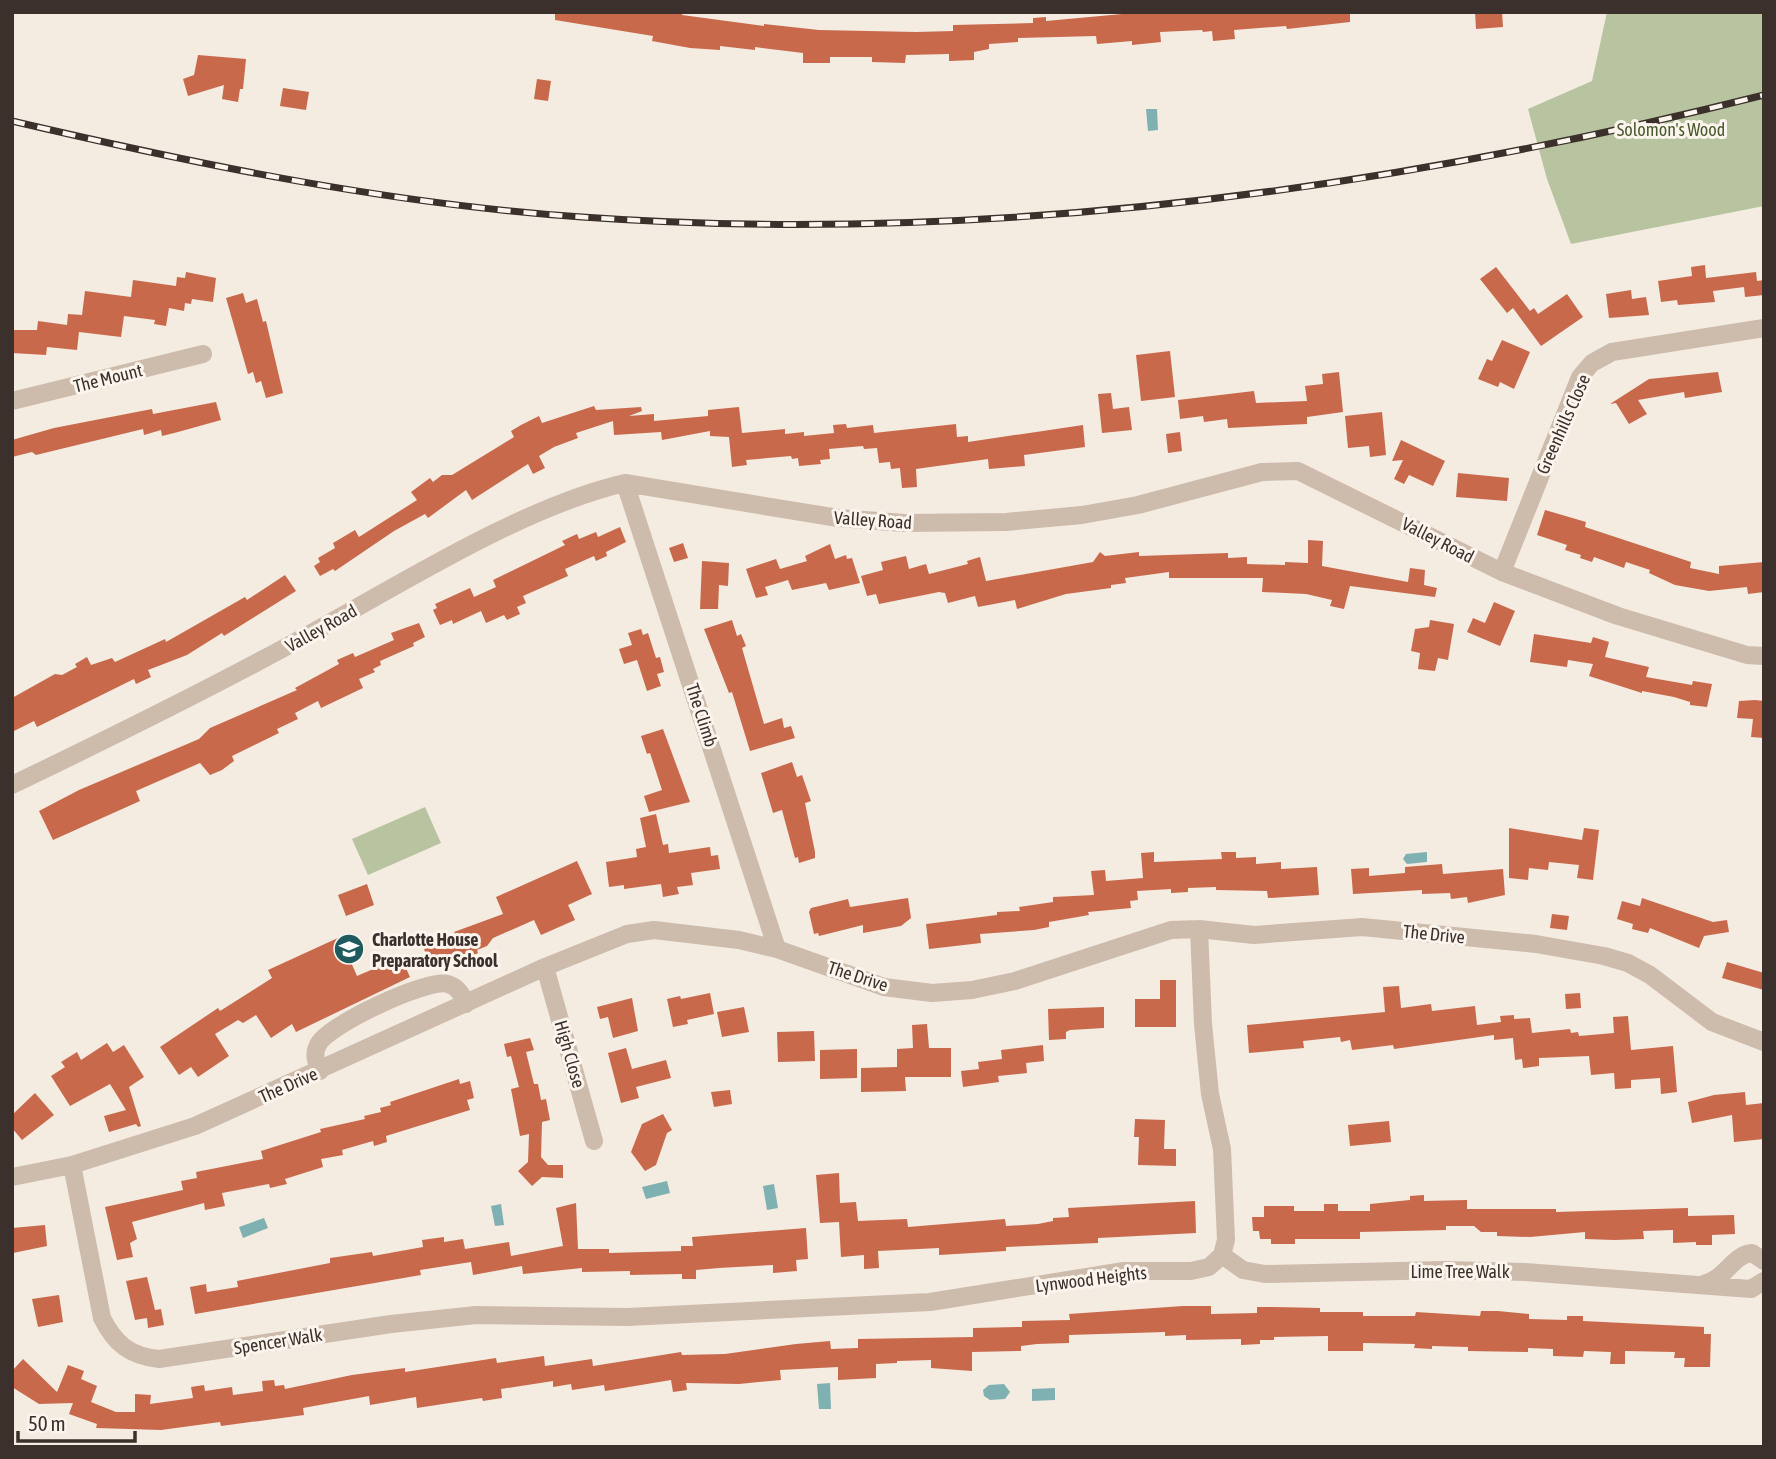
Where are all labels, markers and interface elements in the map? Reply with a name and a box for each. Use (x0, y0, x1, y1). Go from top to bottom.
park label: Solomon's Wood (1617, 119, 1725, 140)
street label: The Mount (71, 359, 145, 397)
street label: Greenhills Close (1532, 371, 1594, 477)
street label: Valley Road (833, 507, 913, 533)
street label: Valley Road (1398, 513, 1478, 567)
street label: Valley Road (282, 600, 360, 656)
street label: The Climb (682, 681, 722, 749)
street label: The Drive (1402, 920, 1466, 948)
place label: Charlotte House Preparatory School (372, 929, 498, 971)
school or university icon: Charlotte House Preparatory School (332, 932, 366, 966)
street label: The Drive (825, 956, 891, 996)
street label: High Close (550, 1018, 590, 1090)
street label: The Drive (255, 1063, 321, 1107)
street label: Lime Tree Walk (1410, 1261, 1510, 1282)
street label: Lynwood Heights (1034, 1262, 1148, 1296)
street label: Spencer Walk (232, 1324, 324, 1358)
scale bar (18, 1400, 135, 1444)
text: 50 m (28, 1411, 66, 1435)

